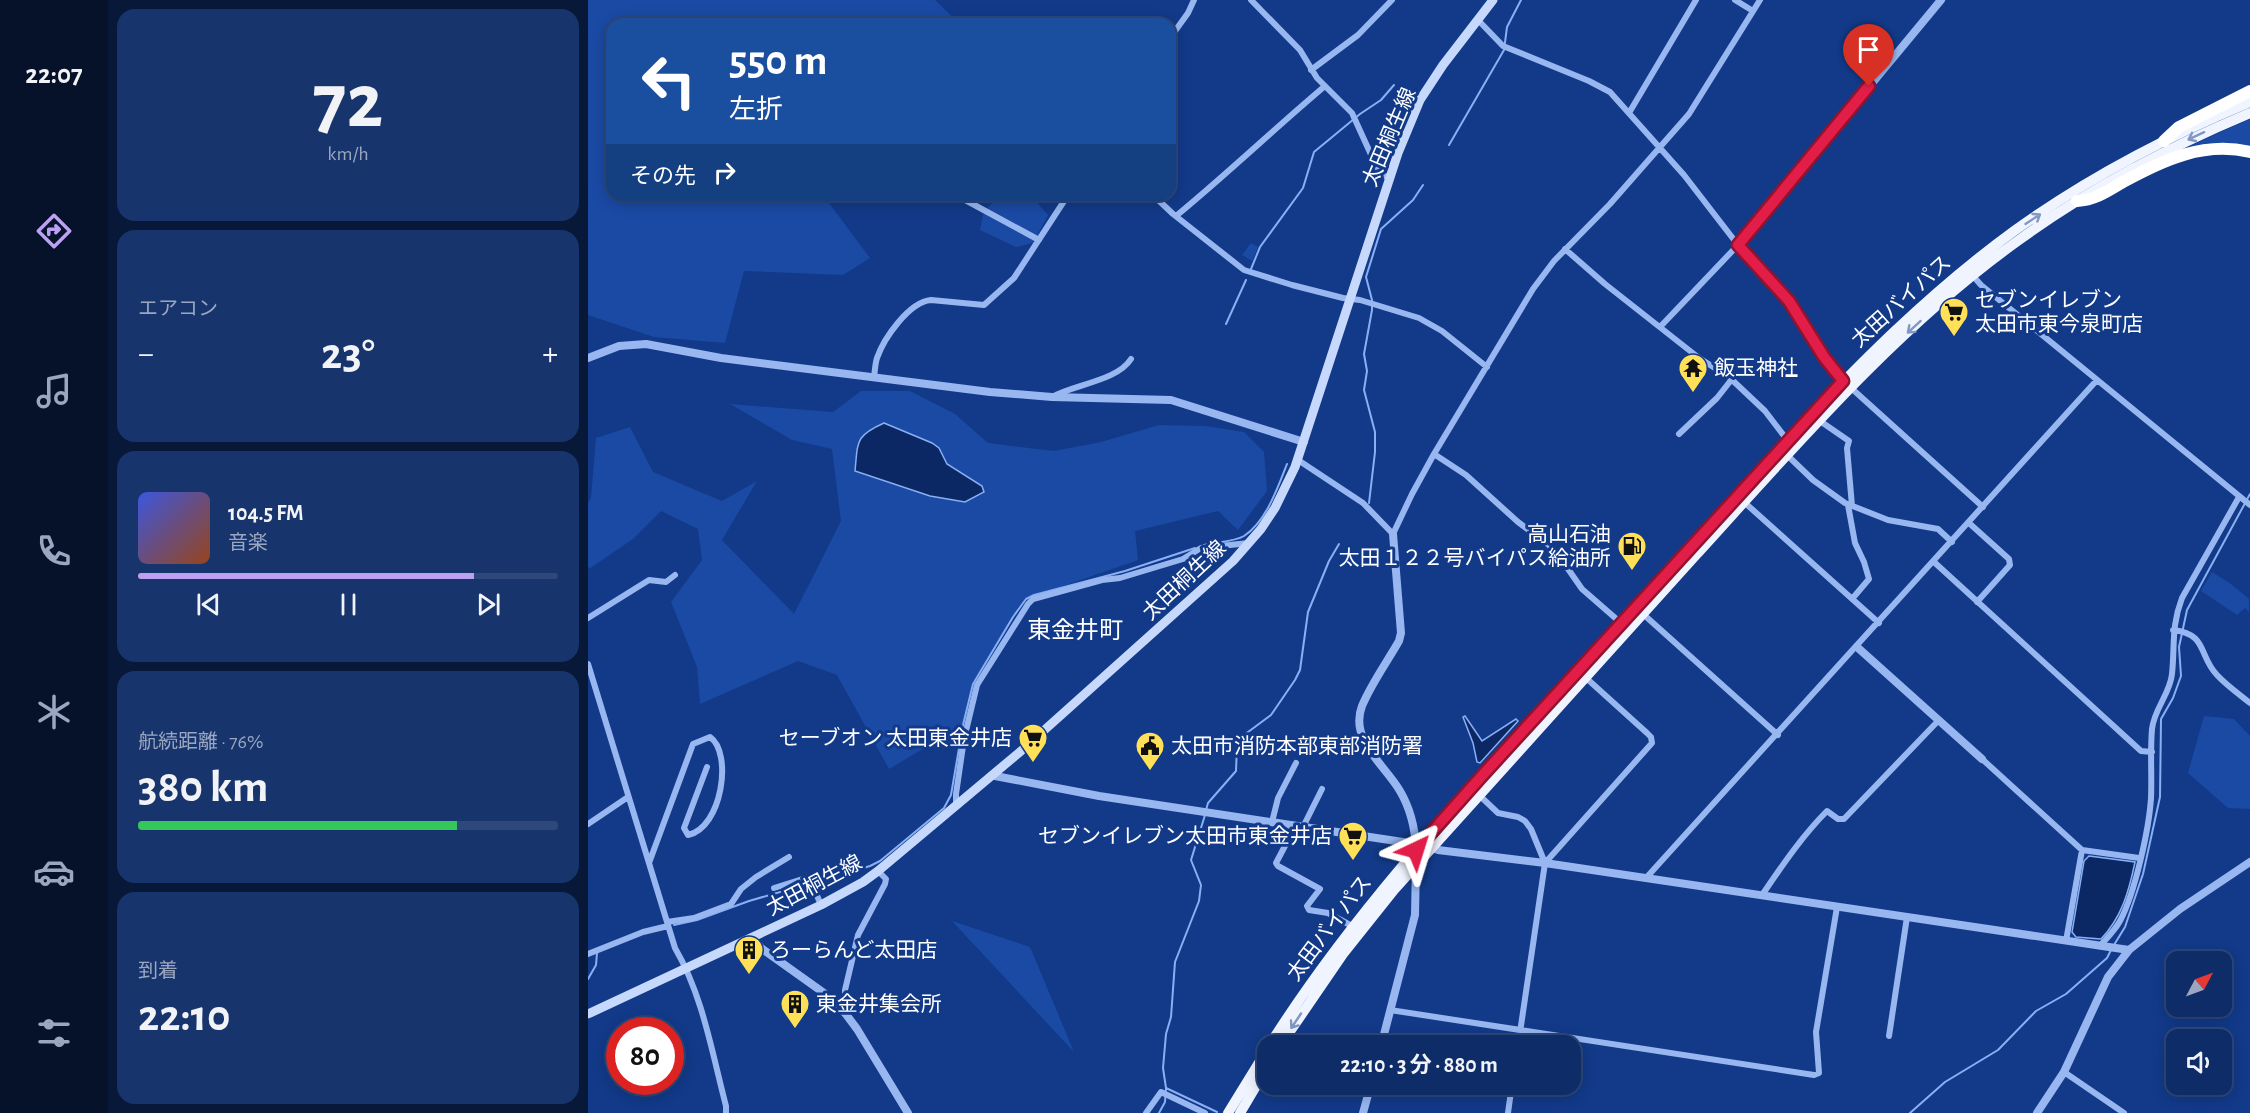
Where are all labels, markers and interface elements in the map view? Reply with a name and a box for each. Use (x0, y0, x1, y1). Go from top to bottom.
pin (1843, 24, 1894, 86)
icon: arrive (1852, 33, 1885, 66)
text: 550 m (729, 40, 827, 82)
icon: left (630, 42, 708, 120)
text: 22:07 (25, 61, 83, 88)
text: 72 (313, 64, 383, 142)
street label: 太田桐生線 (1358, 84, 1420, 190)
text: 左折 (729, 96, 783, 123)
one-way arrow (2188, 131, 2206, 143)
text: km/h (327, 144, 369, 164)
icon: right (708, 156, 741, 189)
text: その先 (630, 165, 696, 187)
icon: directions (33, 210, 75, 252)
one-way arrow (2024, 212, 2041, 224)
street label: 太田バイパス (1847, 251, 1955, 351)
place label: セブンイレブン 太田市東今泉町店 (1975, 288, 2143, 335)
supermarket icon: セブンイレブン 太田市東今泉町店 (1938, 296, 1970, 338)
text: エアコン (138, 299, 218, 319)
one-way arrow (1907, 320, 1922, 334)
text: 23° (321, 332, 375, 377)
text: − (138, 338, 154, 371)
text: + (542, 338, 558, 371)
temple icon: 飯玉神社 (1677, 352, 1709, 394)
place label: 飯玉神社 (1714, 357, 1798, 379)
icon: music (33, 370, 75, 412)
text: 104.5 FM (228, 502, 304, 524)
place label: 高山石油 太田１２２号バイパス給油所 (1338, 523, 1611, 569)
icon: phone (33, 530, 75, 572)
fuel station icon: 高山石油 太田１２２号バイパス給油所 (1616, 530, 1648, 572)
text: 音楽 (228, 533, 268, 553)
street label: 太田桐生線 (1138, 536, 1230, 624)
icon: previous (192, 588, 225, 621)
icon: pause (332, 588, 365, 621)
icon: next (472, 588, 505, 621)
district label: 東金井町 (1027, 617, 1123, 643)
icon: climate (33, 691, 75, 733)
supermarket icon: セーブオン 太田東金井店 (1017, 722, 1049, 764)
place label: セーブオン 太田東金井店 (779, 726, 1012, 749)
public building icon: 太田市消防本部東部消防署 (1134, 730, 1166, 772)
text: 航続距離 · 76% (138, 732, 263, 752)
place label: 太田市消防本部東部消防署 (1171, 735, 1423, 757)
text: 380 km (138, 765, 268, 810)
position arrow (1384, 818, 1448, 882)
supermarket icon: セブンイレブン太田市東金井店 (1337, 820, 1369, 862)
place label: セブンイレブン太田市東金井店 (1038, 824, 1332, 847)
icon: car (33, 851, 75, 893)
street label: 太田桐生線 (762, 851, 866, 919)
street label: 太田バイパス (1282, 871, 1376, 985)
building icon: ろーらんど太田店 (733, 934, 765, 976)
place label: ろーらんど太田店 (770, 939, 937, 961)
north arrow (2166, 951, 2232, 1017)
map controls (2166, 951, 2232, 1095)
text: 到着 (138, 961, 178, 981)
building icon: 東金井集会所 (779, 988, 811, 1030)
place label: 東金井集会所 (816, 993, 942, 1015)
text: 22:10 (138, 994, 230, 1039)
icon: filters (33, 1012, 75, 1054)
one-way arrow (1290, 1012, 1303, 1029)
speed limit sign: 80 (606, 1017, 684, 1095)
button: sound (2166, 1029, 2232, 1095)
text: 22:10 · 3 分 · 880 m (1340, 1054, 1498, 1076)

